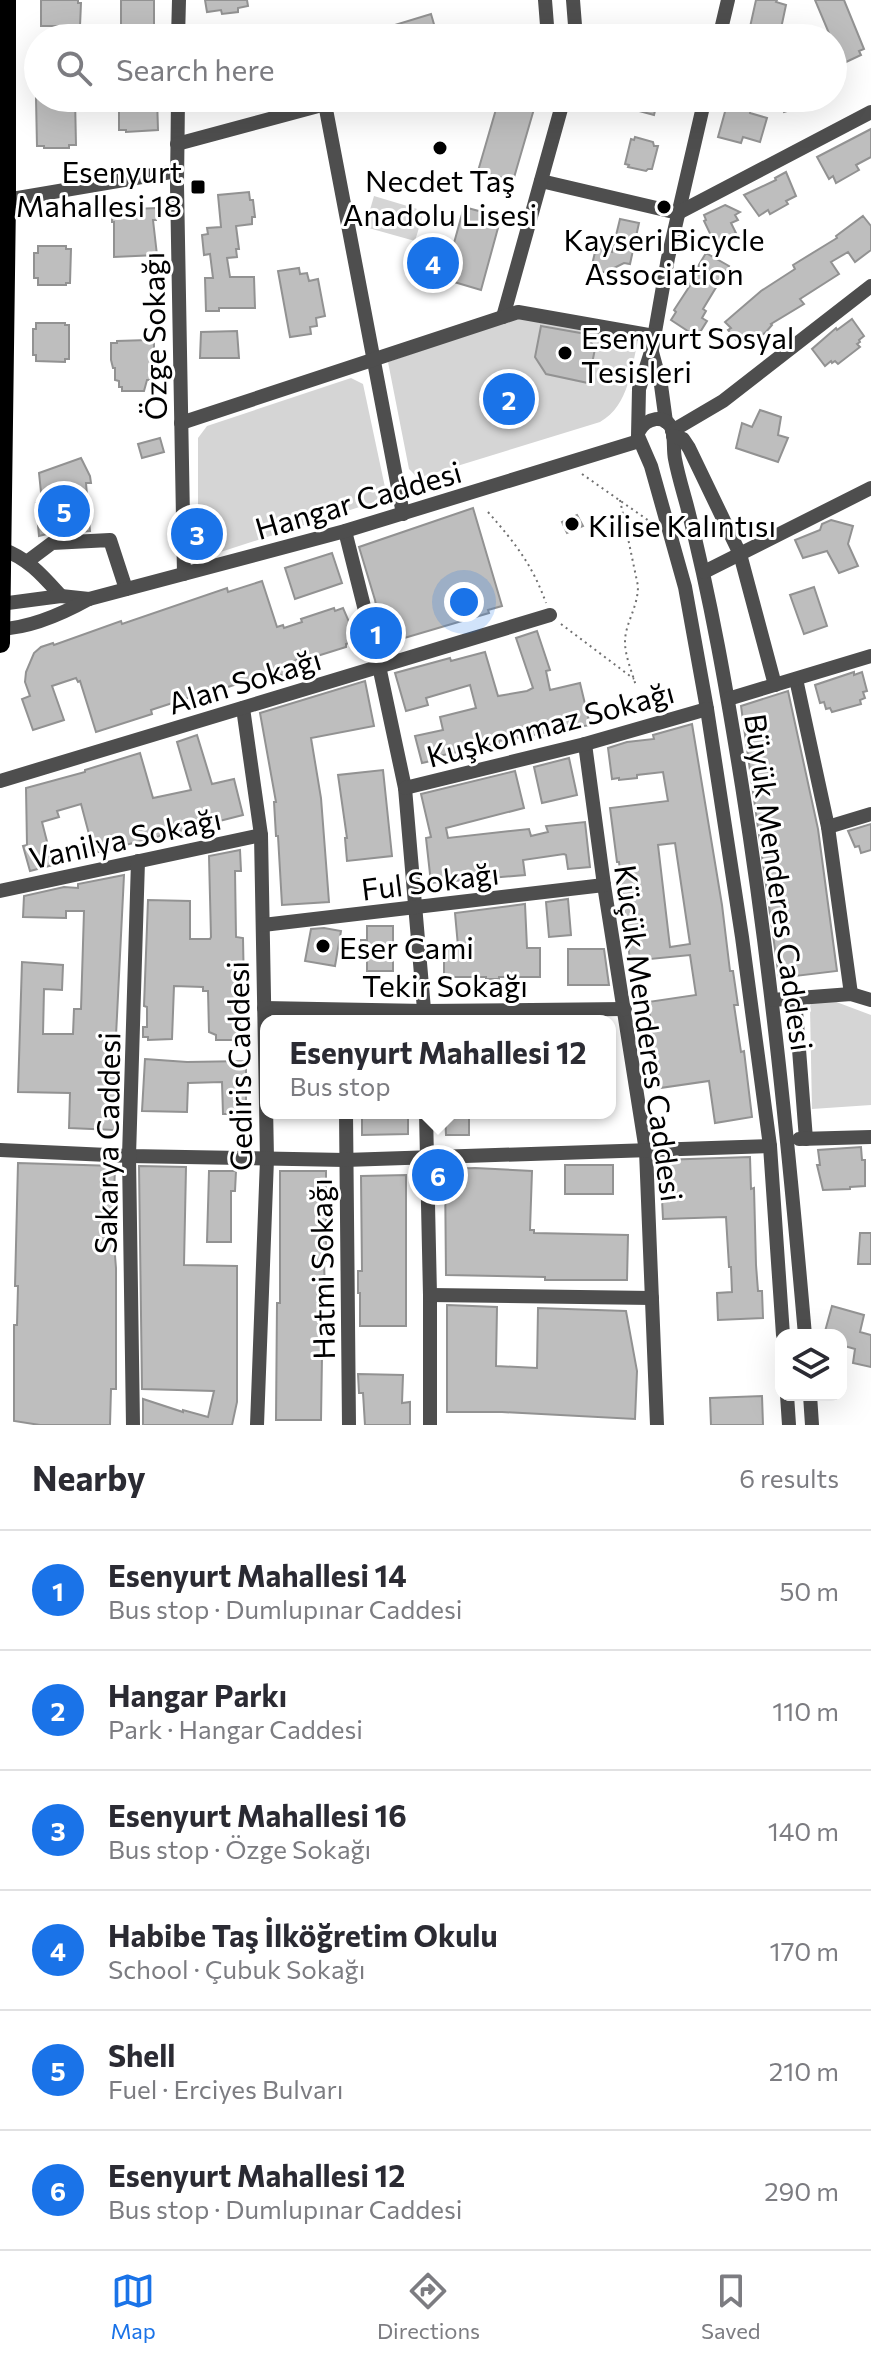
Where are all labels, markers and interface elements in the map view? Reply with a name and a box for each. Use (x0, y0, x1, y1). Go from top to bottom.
search box (24, 24, 847, 112)
icon: search (52, 46, 96, 90)
text: Search here (116, 50, 275, 87)
marker: Necdet Taş Anadolu Lisesi (431, 139, 449, 157)
place label: Esenyurt Mahallesi 18 (16, 152, 182, 223)
place label: Necdet Taş Anadolu Lisesi (343, 161, 537, 232)
marker: Esenyurt Mahallesi 18 (189, 178, 207, 196)
marker: Kayseri Bicycle Association (655, 198, 673, 216)
place label: Kayseri Bicycle Association (564, 220, 764, 291)
pin: 4 (407, 233, 459, 293)
street label: Özge Sokağı (133, 251, 173, 421)
place label: Esenyurt Sosyal Tesisleri (581, 318, 794, 389)
marker: Esenyurt Sosyal Tesisleri (556, 344, 574, 362)
pin: 2 (483, 369, 535, 429)
street label: Hangar Caddesi (251, 452, 465, 546)
pin: 5 (38, 481, 90, 541)
pin: 3 (171, 504, 223, 564)
place label: Kilise Kalıntısı (588, 506, 776, 543)
marker: Kilise Kalıntısı (563, 515, 581, 533)
your location (444, 582, 484, 622)
pin: 1 (350, 603, 402, 663)
street label: Alan Sokağı (163, 639, 325, 721)
street label: Kuşkonmaz Sokağı (422, 672, 678, 774)
street label: Büyük Menderes Caddesi (738, 711, 822, 1053)
street label: Vanilya Sokağı (26, 799, 224, 875)
street label: Ful Sokağı (359, 853, 501, 907)
street label: Küçük Menderes Caddesi (608, 862, 692, 1204)
place label: Eser Cami (339, 928, 474, 965)
marker: Eser Cami (314, 937, 332, 955)
street label: Gediris Caddesi (218, 961, 258, 1171)
street label: Tekir Sokağı (362, 966, 528, 1003)
popup (260, 1015, 616, 1119)
street label: Sakarya Caddesi (86, 1032, 126, 1254)
text: Esenyurt Mahallesi 12 (289, 1033, 587, 1070)
text: Bus stop (289, 1070, 391, 1101)
pin: 6 (412, 1145, 464, 1205)
street label: Hatmi Sokağı (301, 1178, 341, 1360)
map controls (775, 1329, 847, 1401)
button: layers (775, 1329, 847, 1401)
text: Nearby (32, 1456, 146, 1498)
text: 6 results (739, 1462, 839, 1493)
text: Esenyurt Mahallesi 14 (108, 1556, 407, 1593)
text: 1 (52, 1575, 64, 1606)
text: 50 m (779, 1575, 839, 1606)
text: Bus stop · Dumlupınar Caddesi (108, 1593, 462, 1624)
text: Hangar Parkı (108, 1676, 287, 1713)
text: 2 (51, 1695, 65, 1726)
text: 110 m (772, 1695, 839, 1726)
text: Park · Hangar Caddesi (108, 1713, 363, 1744)
text: Esenyurt Mahallesi 16 (108, 1796, 407, 1833)
text: 3 (50, 1815, 66, 1846)
text: 140 m (768, 1815, 839, 1846)
text: Bus stop · Özge Sokağı (108, 1833, 371, 1864)
text: Habibe Taş İlköğretim Okulu (108, 1916, 498, 1953)
text: 4 (50, 1935, 66, 1966)
text: 170 m (770, 1935, 839, 1966)
text: School · Çubuk Sokağı (108, 1953, 365, 1984)
text: Shell (108, 2036, 176, 2073)
text: 5 (50, 2055, 66, 2086)
text: 210 m (769, 2055, 839, 2086)
text: Fuel · Erciyes Bulvarı (108, 2073, 344, 2104)
text: Esenyurt Mahallesi 12 (108, 2156, 405, 2193)
text: 6 (50, 2175, 66, 2206)
text: 290 m (764, 2175, 839, 2206)
text: Bus stop · Dumlupınar Caddesi (108, 2193, 462, 2224)
tab: Map (111, 2269, 156, 2344)
tab: Directions (377, 2269, 480, 2344)
tab: Saved (701, 2269, 760, 2344)

